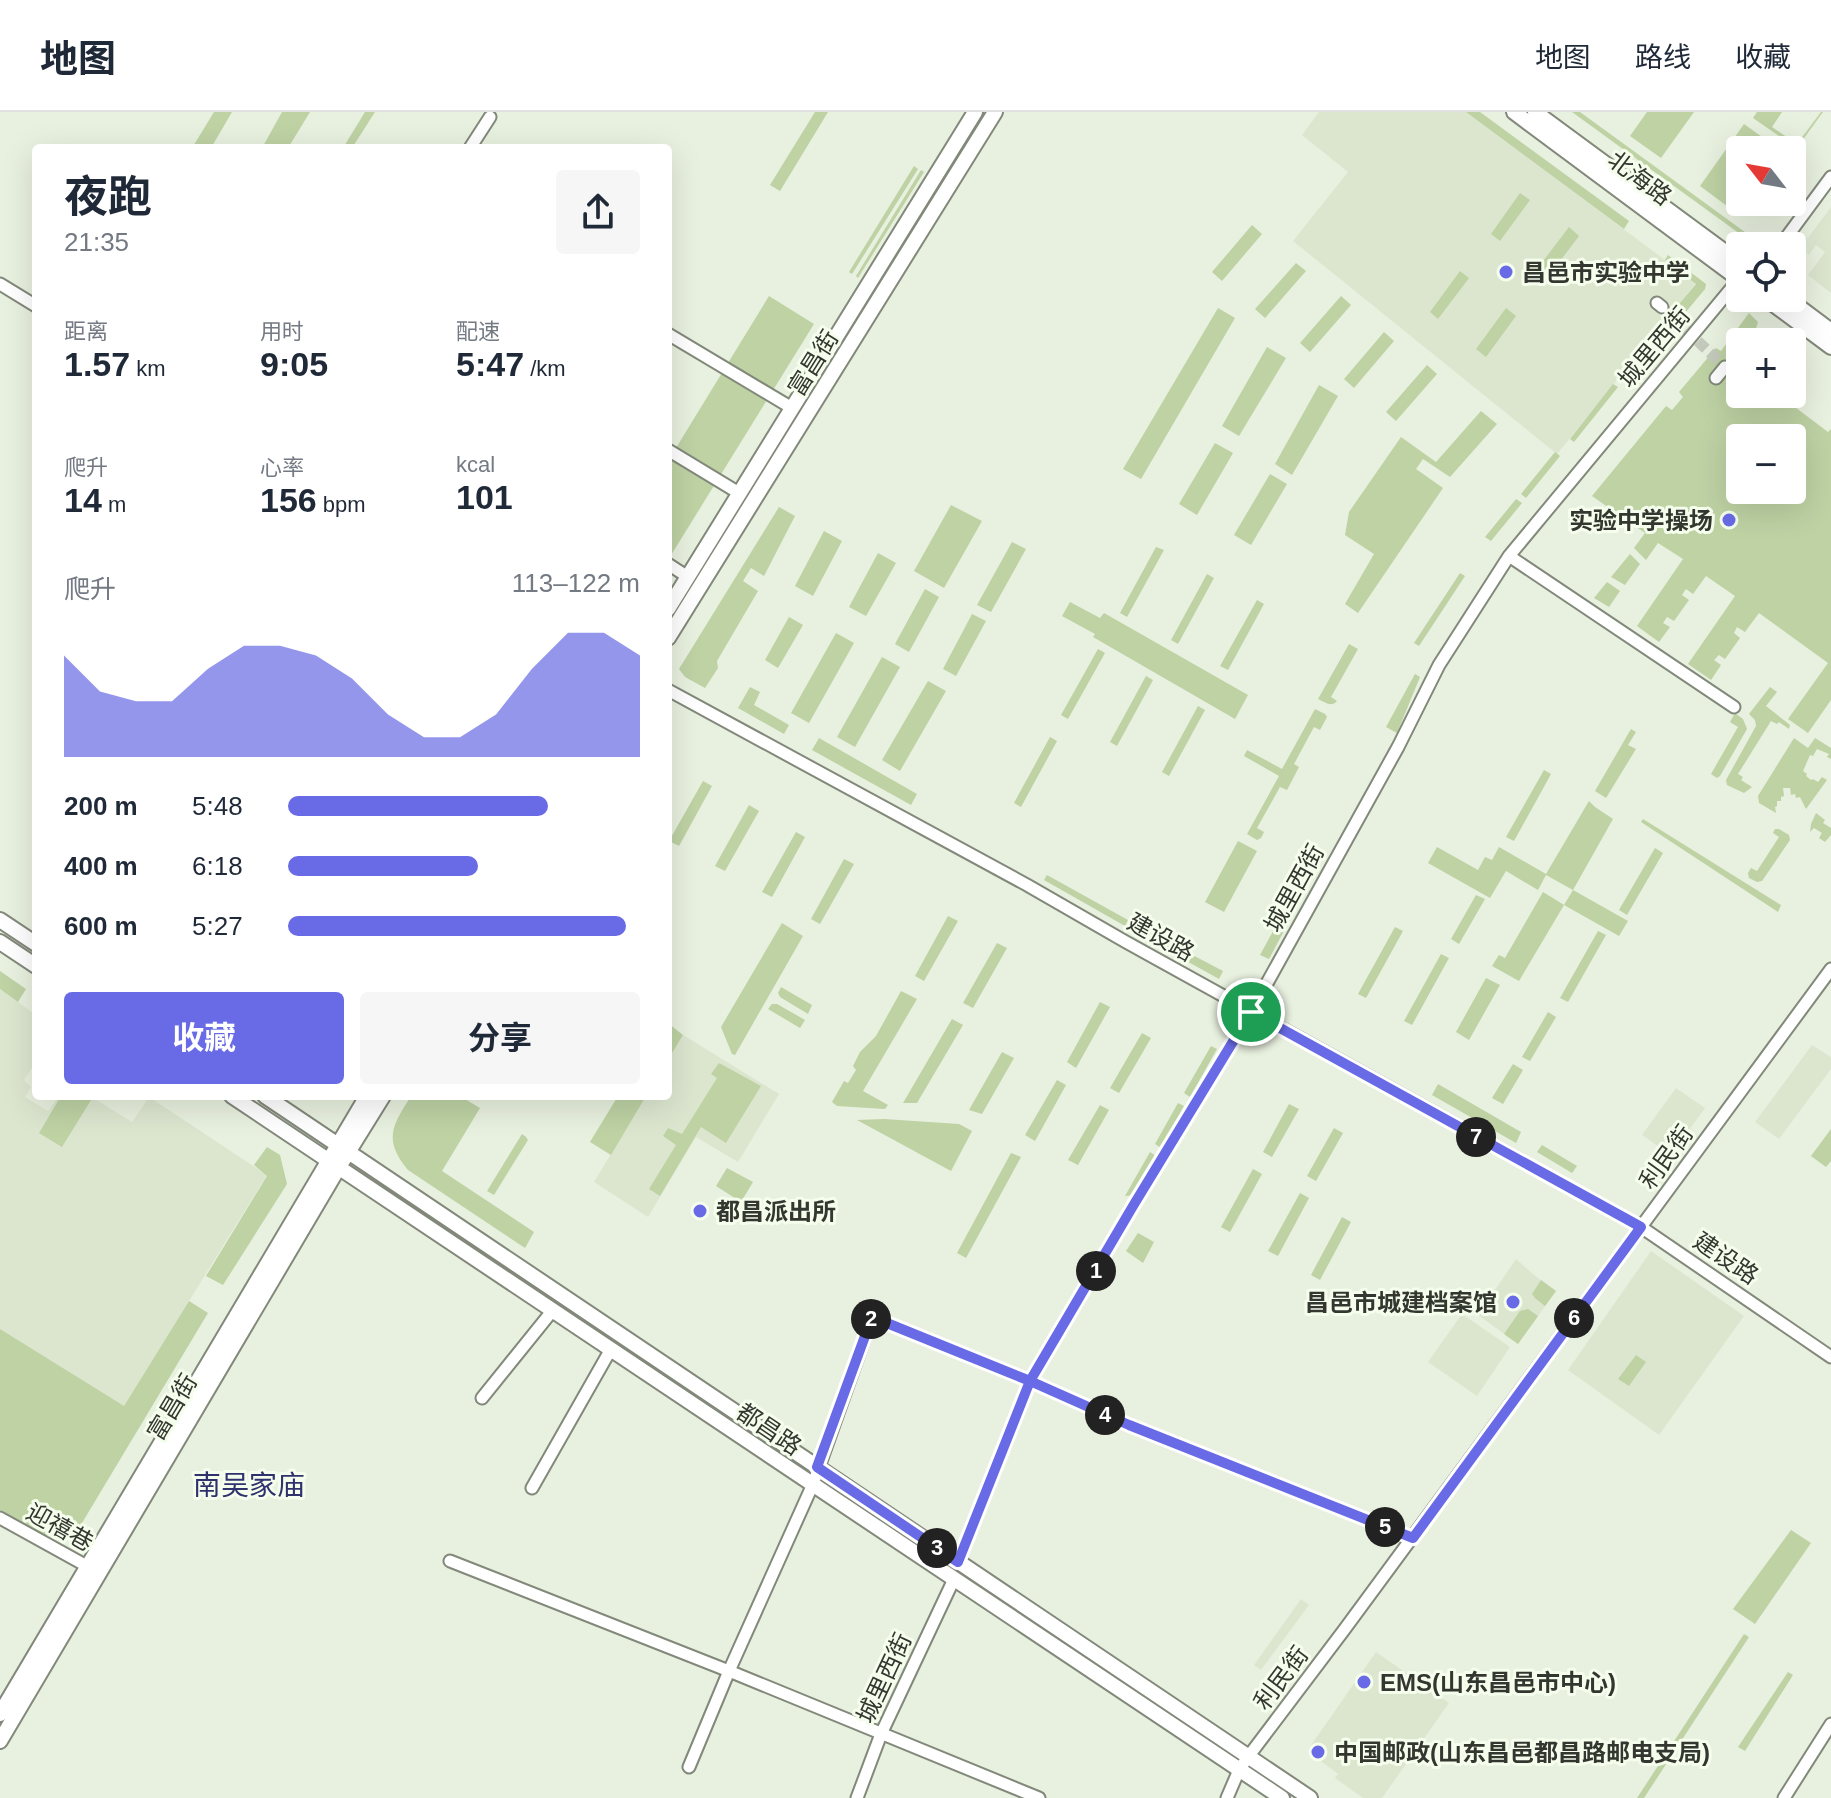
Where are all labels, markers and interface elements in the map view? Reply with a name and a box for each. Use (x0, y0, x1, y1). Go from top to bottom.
text: 地图 (40, 38, 116, 80)
text: 地图 (1535, 42, 1591, 73)
text: 路线 (1635, 42, 1691, 73)
text: 收藏 (1735, 42, 1791, 73)
north arrow (1726, 136, 1806, 216)
map controls (1726, 136, 1806, 504)
street label: 北海路 (1603, 146, 1677, 210)
button: share (556, 170, 640, 254)
text: 夜跑 (64, 172, 152, 221)
text: 21:35 (64, 227, 129, 257)
button: locate (1726, 232, 1806, 312)
place label: 昌邑市实验中学 (1522, 259, 1690, 286)
marker: 昌邑市实验中学 (1497, 263, 1515, 281)
street label: 城里西街 (1613, 302, 1695, 392)
text: 距离 (64, 319, 108, 344)
text: 用时 (260, 319, 304, 344)
text: 配速 (456, 319, 500, 344)
street label: 富昌街 (782, 325, 844, 401)
button: + (1726, 328, 1806, 408)
text: 1.57 (64, 345, 130, 383)
text: 9:05 (260, 345, 328, 383)
text: 5:47 (456, 345, 524, 383)
text: km (130, 356, 166, 381)
text: /km (524, 356, 566, 381)
button: − (1726, 424, 1806, 504)
text: kcal (456, 452, 495, 477)
text: 爬升 (64, 455, 108, 480)
text: 心率 (260, 455, 304, 480)
text: 101 (456, 478, 513, 516)
text: 14 (64, 481, 102, 519)
text: 156 (260, 481, 317, 519)
text: m (102, 492, 126, 517)
text: bpm (317, 492, 366, 517)
place label: 实验中学操场 (1569, 507, 1713, 534)
marker: 实验中学操场 (1720, 511, 1738, 529)
text: 113–122 m (512, 568, 640, 598)
text: 爬升 (64, 574, 116, 604)
text: 200 m (64, 791, 138, 821)
text: 5:48 (192, 791, 243, 821)
street label: 城里西街 (1259, 839, 1329, 937)
text: 400 m (64, 851, 138, 881)
text: 6:18 (192, 851, 243, 881)
street label: 建设路 (1123, 908, 1199, 966)
text: 600 m (64, 911, 138, 941)
text: 5:27 (192, 911, 243, 941)
pin (1217, 978, 1285, 1046)
icon: arrive (1229, 990, 1273, 1034)
button: 收藏 (64, 992, 344, 1084)
button: 分享 (360, 992, 640, 1084)
pin: 7 (1456, 1117, 1496, 1157)
street label: 利民街 (1634, 1120, 1698, 1194)
text: 7 (1470, 1124, 1482, 1149)
place label: 都昌派出所 (716, 1198, 836, 1225)
marker: 都昌派出所 (691, 1202, 709, 1220)
street label: 建设路 (1689, 1227, 1763, 1289)
pin: 1 (1076, 1251, 1116, 1291)
text: 1 (1090, 1258, 1102, 1283)
place label: 昌邑市城建档案馆 (1305, 1289, 1497, 1316)
marker: 昌邑市城建档案馆 (1504, 1293, 1522, 1311)
pin: 6 (1554, 1298, 1594, 1338)
pin: 2 (851, 1299, 891, 1339)
text: 6 (1568, 1305, 1580, 1330)
text: 2 (865, 1306, 877, 1331)
street label: 富昌街 (142, 1369, 202, 1445)
pin: 4 (1085, 1395, 1125, 1435)
street label: 都昌路 (732, 1398, 806, 1460)
text: 4 (1099, 1402, 1111, 1427)
district label: 南吴家庙 (193, 1470, 305, 1501)
street label: 迎禧巷 (22, 1498, 98, 1556)
pin: 5 (1365, 1507, 1405, 1547)
text: 5 (1379, 1514, 1391, 1539)
pin: 3 (917, 1528, 957, 1568)
text: 3 (931, 1535, 943, 1560)
street label: 城里西街 (851, 1629, 917, 1727)
street label: 利民街 (1249, 1641, 1313, 1715)
place label: EMS(山东昌邑市中心) (1380, 1669, 1616, 1696)
marker: EMS(山东昌邑市中心) (1355, 1673, 1373, 1691)
place label: 中国邮政(山东昌邑都昌路邮电支局) (1334, 1739, 1710, 1766)
marker: 中国邮政(山东昌邑都昌路邮电支局) (1309, 1743, 1327, 1761)

